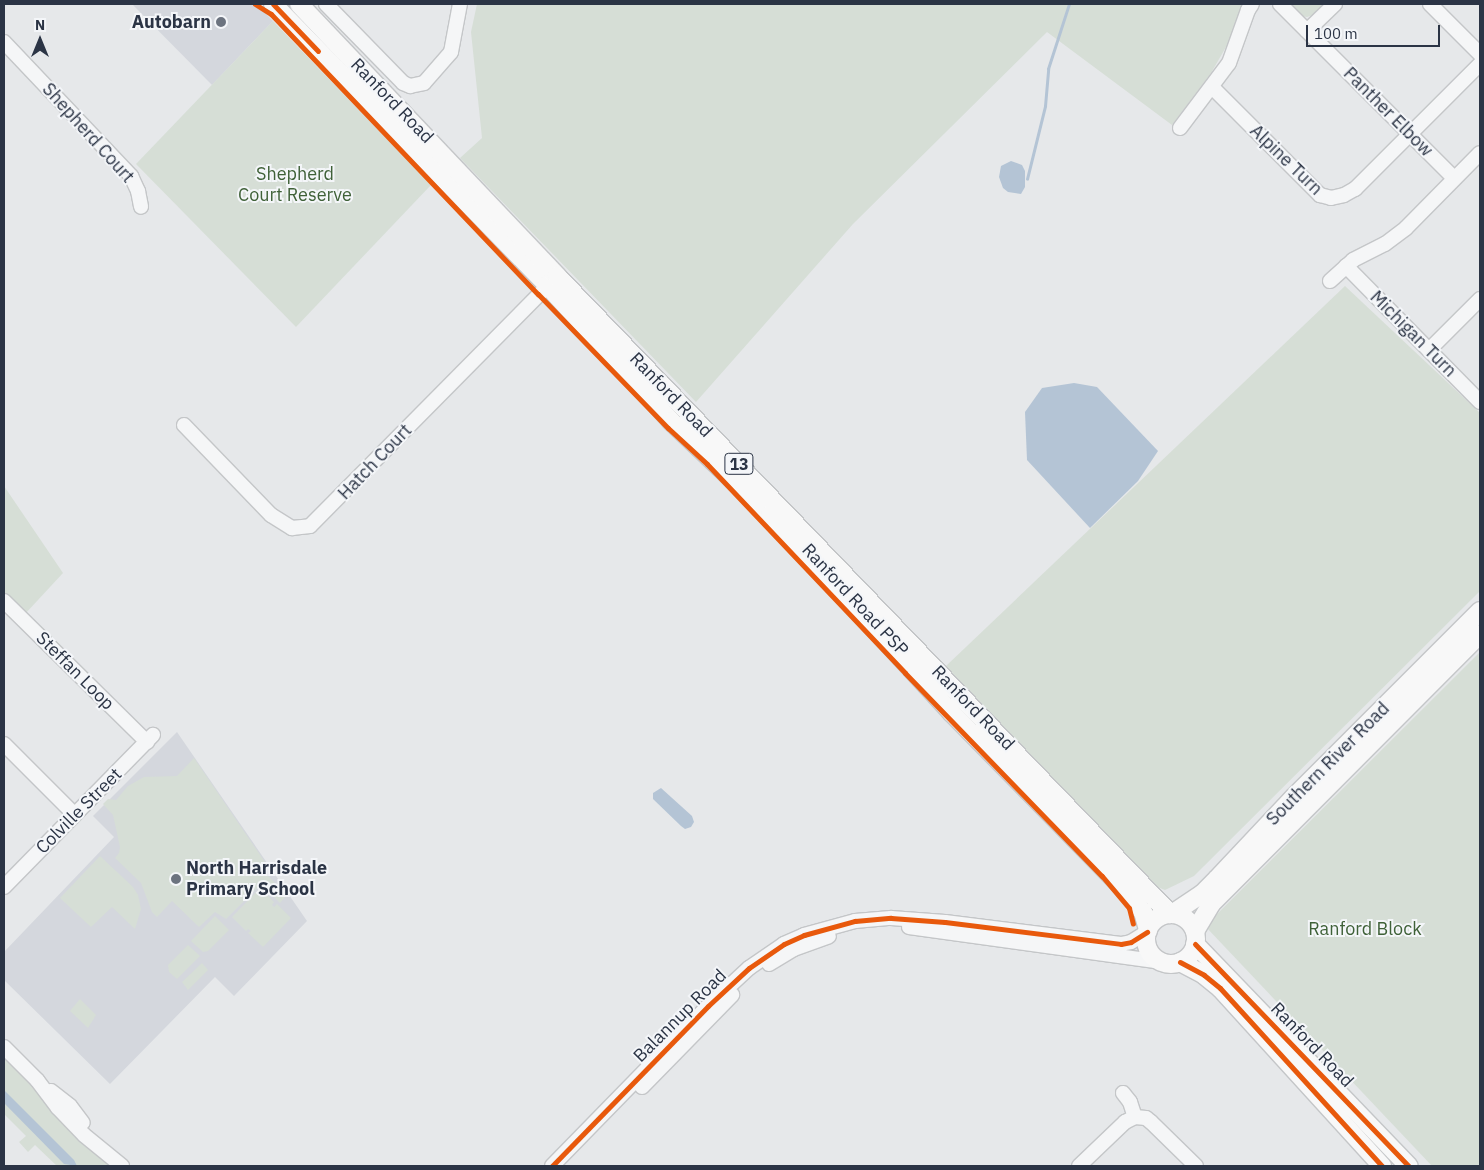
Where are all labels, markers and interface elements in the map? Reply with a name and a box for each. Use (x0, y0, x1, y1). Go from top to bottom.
place label: Autobarn (132, 11, 211, 33)
north arrow (15, 15, 65, 65)
scale bar (1309, 15, 1443, 47)
text: N (35, 16, 45, 34)
marker: Autobarn (215, 16, 227, 28)
text: 100 m (1314, 24, 1358, 43)
street label: Ranford Road (346, 54, 438, 148)
street label: Panther Elbow (1339, 63, 1437, 161)
street label: Shepherd Court (38, 79, 138, 187)
street label: Alpine Turn (1245, 120, 1327, 200)
park label: Shepherd Court Reserve (238, 164, 352, 206)
street label: Michigan Turn (1365, 286, 1461, 382)
street label: Ranford Road (625, 348, 717, 442)
street label: Hatch Court (334, 420, 416, 504)
road number: 13 (724, 450, 754, 478)
street label: Ranford Road PSP (797, 539, 913, 661)
street label: Steffan Loop (31, 627, 119, 715)
street label: Ranford Road (927, 661, 1019, 755)
street label: Southern River Road (1262, 698, 1394, 830)
street label: Colville Street (32, 764, 126, 858)
place label: North Harrisdale Primary School (186, 858, 327, 901)
marker: North Harrisdale Primary School (170, 873, 182, 885)
park label: Ranford Block (1308, 918, 1422, 940)
street label: Balannup Road (629, 965, 731, 1067)
street label: Ranford Road (1266, 998, 1358, 1092)

